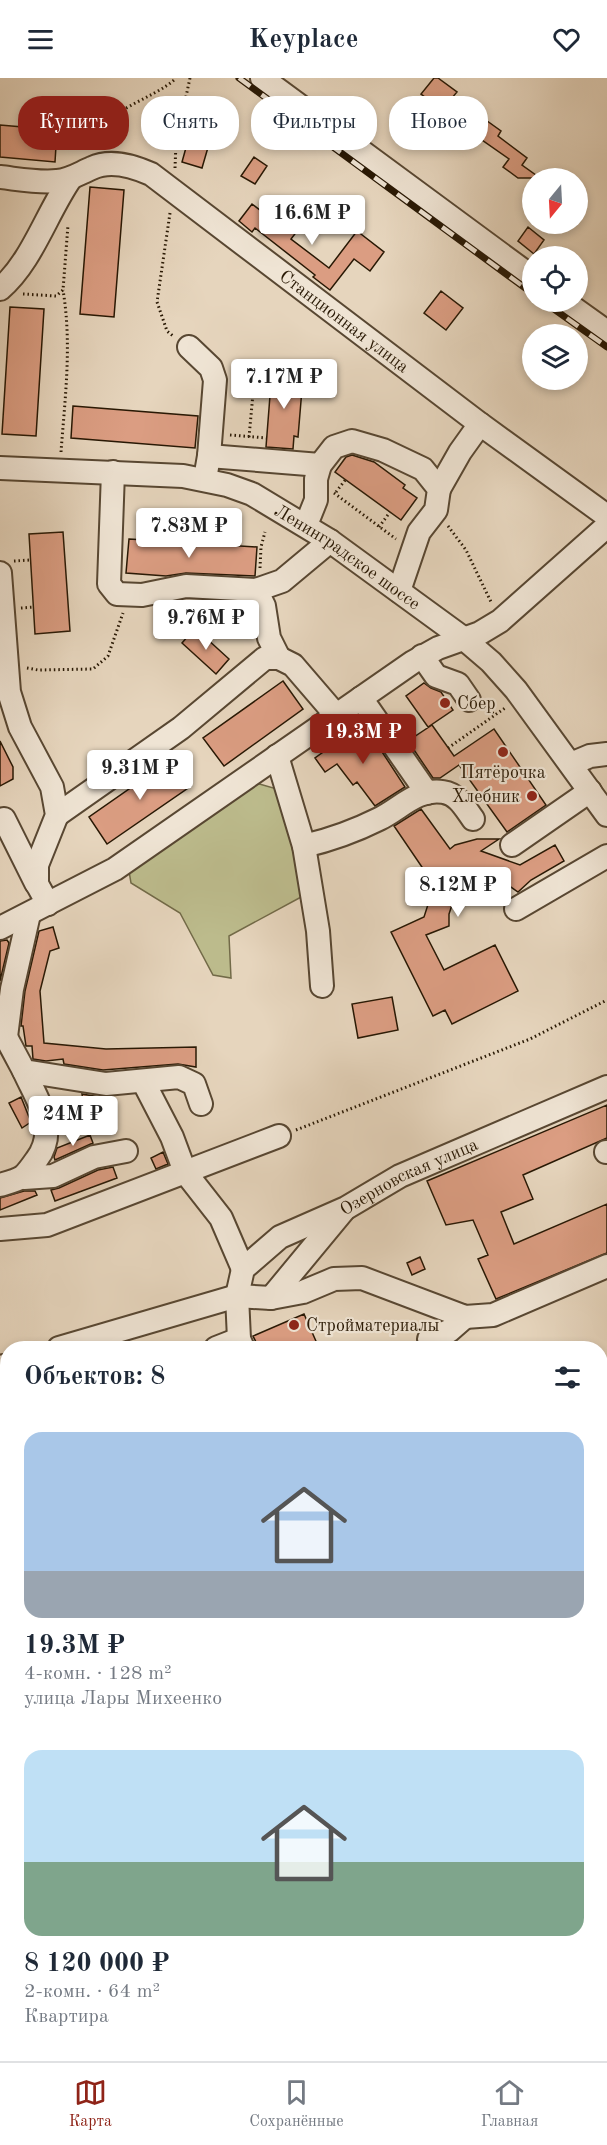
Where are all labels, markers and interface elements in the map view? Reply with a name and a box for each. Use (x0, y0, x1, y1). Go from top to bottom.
icon: menu (24, 23, 57, 56)
icon: heart (550, 23, 583, 56)
text: Keyplace (249, 26, 358, 53)
chip: Купить (18, 96, 129, 150)
chip: Снять (141, 96, 239, 150)
chip: Фильтры (251, 96, 377, 150)
chip: Новое (389, 96, 488, 150)
north arrow (522, 168, 588, 234)
map controls (522, 168, 588, 390)
pin: 16.6M ₽ (257, 195, 367, 246)
text: 16.6M ₽ (273, 204, 351, 224)
button: locate (522, 246, 588, 312)
street label: Станционная улица (276, 267, 412, 377)
button: layers (522, 324, 588, 390)
pin: 7.17M ₽ (229, 359, 339, 410)
text: 7.17M ₽ (245, 368, 323, 388)
street label: Ленинградское шоссе (271, 502, 423, 614)
pin: 7.83M ₽ (134, 508, 244, 559)
text: 7.83M ₽ (150, 517, 228, 537)
pin: 9.76M ₽ (151, 600, 261, 651)
text: 9.76M ₽ (167, 609, 245, 629)
place label: Сбер (457, 695, 496, 713)
marker: Сбер (438, 696, 452, 710)
pin: 19.3M ₽ (308, 714, 418, 765)
text: 19.3M ₽ (324, 723, 402, 743)
marker: Пятёрочка (496, 745, 510, 759)
pin: 9.31M ₽ (85, 750, 195, 801)
text: 9.31M ₽ (101, 759, 179, 779)
place label: Пятёрочка (460, 764, 546, 782)
place label: Хлебник (452, 788, 520, 806)
marker: Хлебник (525, 789, 539, 803)
pin: 8.12M ₽ (403, 867, 513, 918)
text: 8.12M ₽ (419, 876, 497, 896)
pin: 24M ₽ (31, 1096, 115, 1147)
text: 24M ₽ (43, 1105, 103, 1125)
street label: Озерновская улица (337, 1136, 481, 1219)
place label: Стройматериалы (306, 1317, 439, 1335)
marker: Стройматериалы (287, 1318, 301, 1332)
icon: filters (551, 1361, 584, 1394)
text: Объектов: 8 (24, 1364, 165, 1390)
icon: home (250, 1471, 358, 1579)
text: 19.3M ₽ (24, 1633, 125, 1659)
text: 4-комн. · 128 m² (24, 1664, 172, 1684)
text: улица Лары Михеенко (24, 1689, 222, 1709)
icon: home (250, 1789, 358, 1897)
text: 8 120 000 ₽ (24, 1951, 170, 1977)
text: 2-комн. · 64 m² (24, 1982, 160, 2002)
text: Квартира (24, 2007, 109, 2027)
tab: Карта (69, 2076, 112, 2132)
tab: Сохранённые (249, 2076, 344, 2132)
tab: Главная (481, 2076, 538, 2132)

